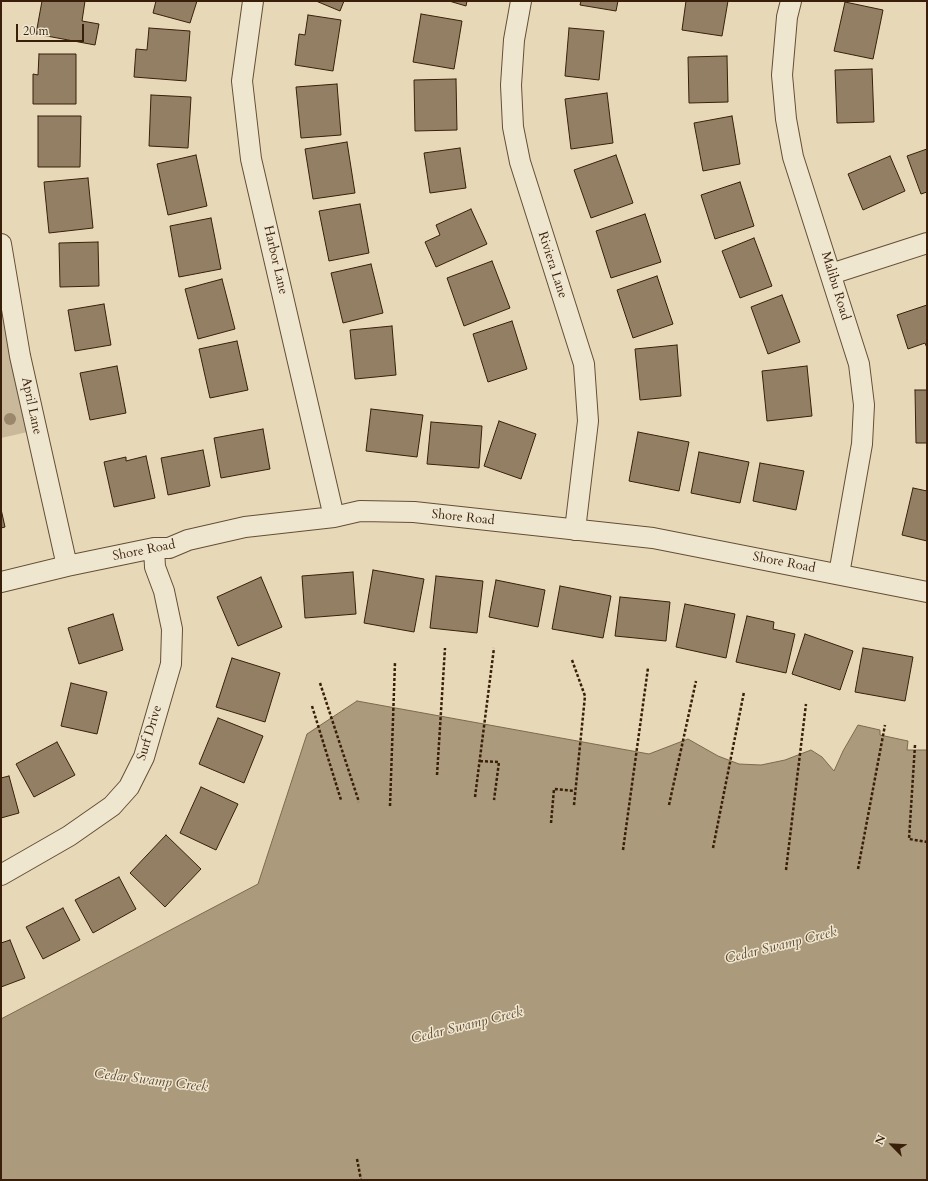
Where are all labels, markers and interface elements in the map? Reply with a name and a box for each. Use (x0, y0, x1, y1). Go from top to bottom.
scale bar (18, 16, 86, 42)
text: 20 m (23, 23, 49, 39)
street label: Harbor Lane (259, 224, 291, 296)
street label: Riviera Lane (534, 230, 570, 300)
street label: Malibu Road (817, 250, 853, 322)
street label: April Lane (17, 376, 45, 436)
street label: Shore Road (431, 507, 495, 529)
street label: Shore Road (111, 537, 177, 565)
street label: Shore Road (751, 549, 817, 577)
street label: Surf Drive (134, 703, 166, 763)
water label: Cedar Swamp Creek (723, 924, 839, 968)
water label: Cedar Swamp Creek (409, 1004, 525, 1048)
water label: Cedar Swamp Creek (93, 1066, 209, 1096)
north arrow (872, 1125, 912, 1165)
text: N (872, 1133, 889, 1147)

